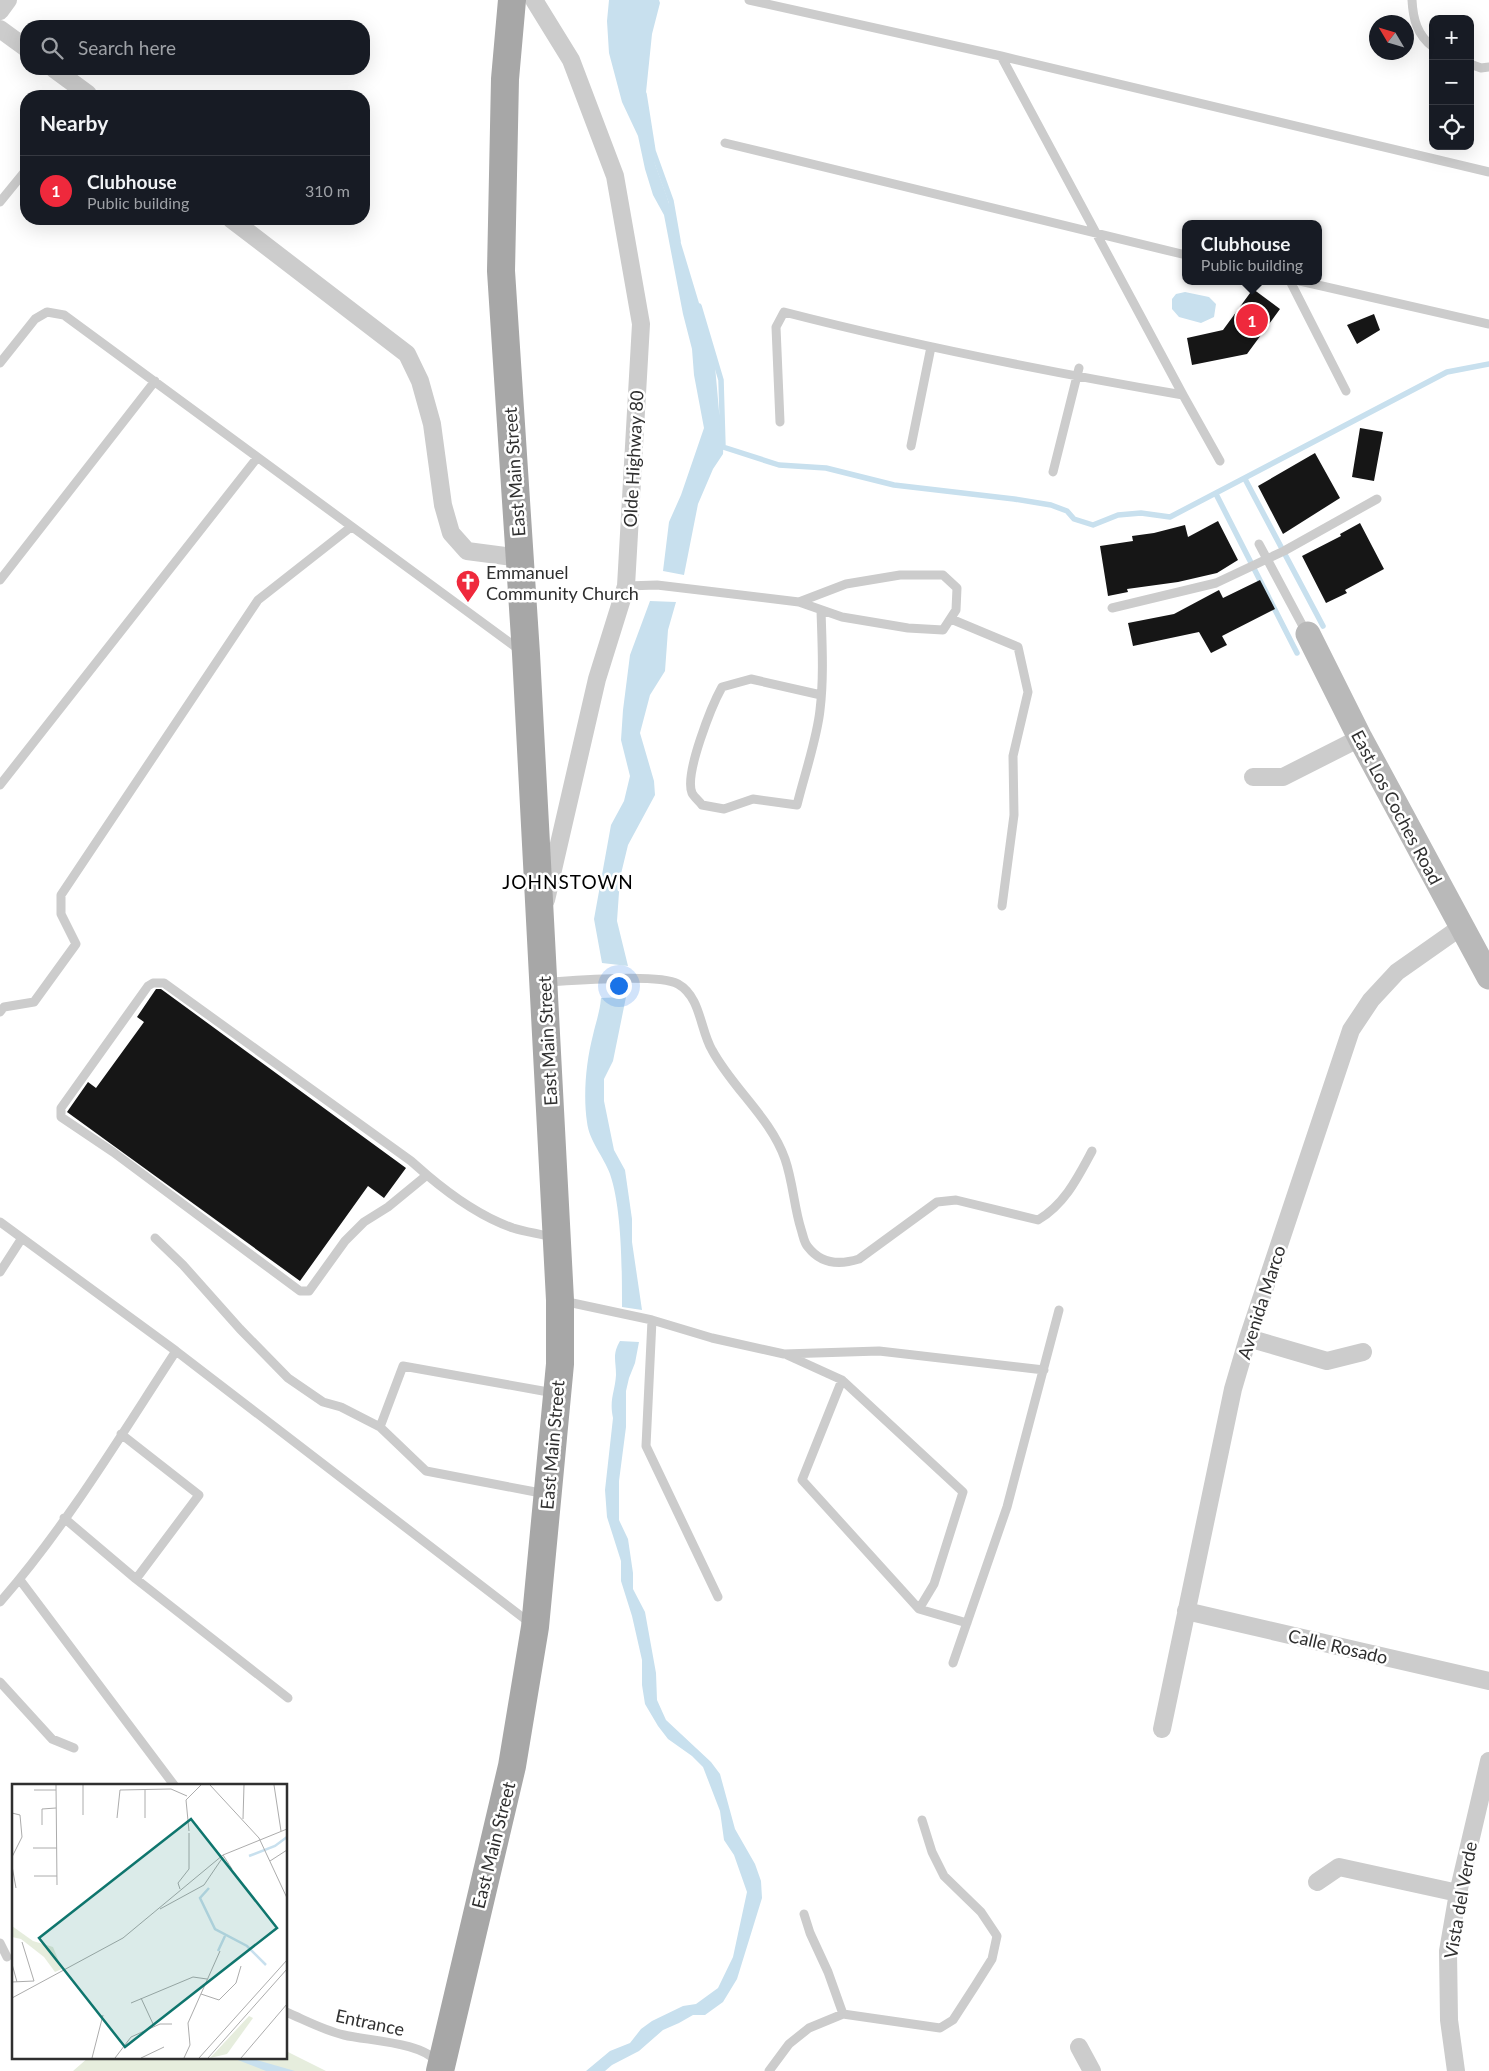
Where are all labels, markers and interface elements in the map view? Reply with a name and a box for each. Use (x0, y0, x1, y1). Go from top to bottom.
north arrow (1369, 15, 1414, 60)
map controls (1429, 15, 1474, 150)
button: + (1429, 15, 1474, 60)
search box (20, 20, 370, 75)
icon: search (38, 34, 66, 62)
text: Search here (78, 36, 176, 59)
button: − (1429, 60, 1474, 105)
button: locate (1429, 105, 1474, 150)
text: Nearby (40, 110, 108, 135)
text: Clubhouse (87, 170, 177, 193)
text: 1 (51, 181, 61, 200)
text: 310 m (305, 181, 350, 200)
text: Public building (87, 193, 189, 212)
popup (1182, 220, 1322, 285)
text: Clubhouse (1201, 232, 1290, 255)
text: Public building (1201, 255, 1303, 274)
pin: 1 (1236, 301, 1268, 339)
street label: Olde Highway 80 (618, 390, 648, 528)
street label: East Main Street (498, 406, 530, 538)
place label: Emmanuel Community Church (486, 561, 639, 604)
church icon: Emmanuel Community Church (455, 569, 481, 603)
street label: East Los Coches Road (1347, 726, 1447, 888)
district label: JOHNSTOWN (502, 870, 634, 893)
your location (606, 973, 632, 999)
street label: East Main Street (533, 975, 561, 1106)
street label: Avenida Marco (1232, 1242, 1290, 1362)
street label: East Main Street (535, 1379, 569, 1511)
street label: Calle Rosado (1286, 1624, 1390, 1668)
street label: East Main Street (467, 1779, 520, 1911)
inset map (12, 1784, 288, 2058)
street label: Vista del Verde (1439, 1840, 1481, 1960)
street label: Entrance (334, 2004, 406, 2040)

